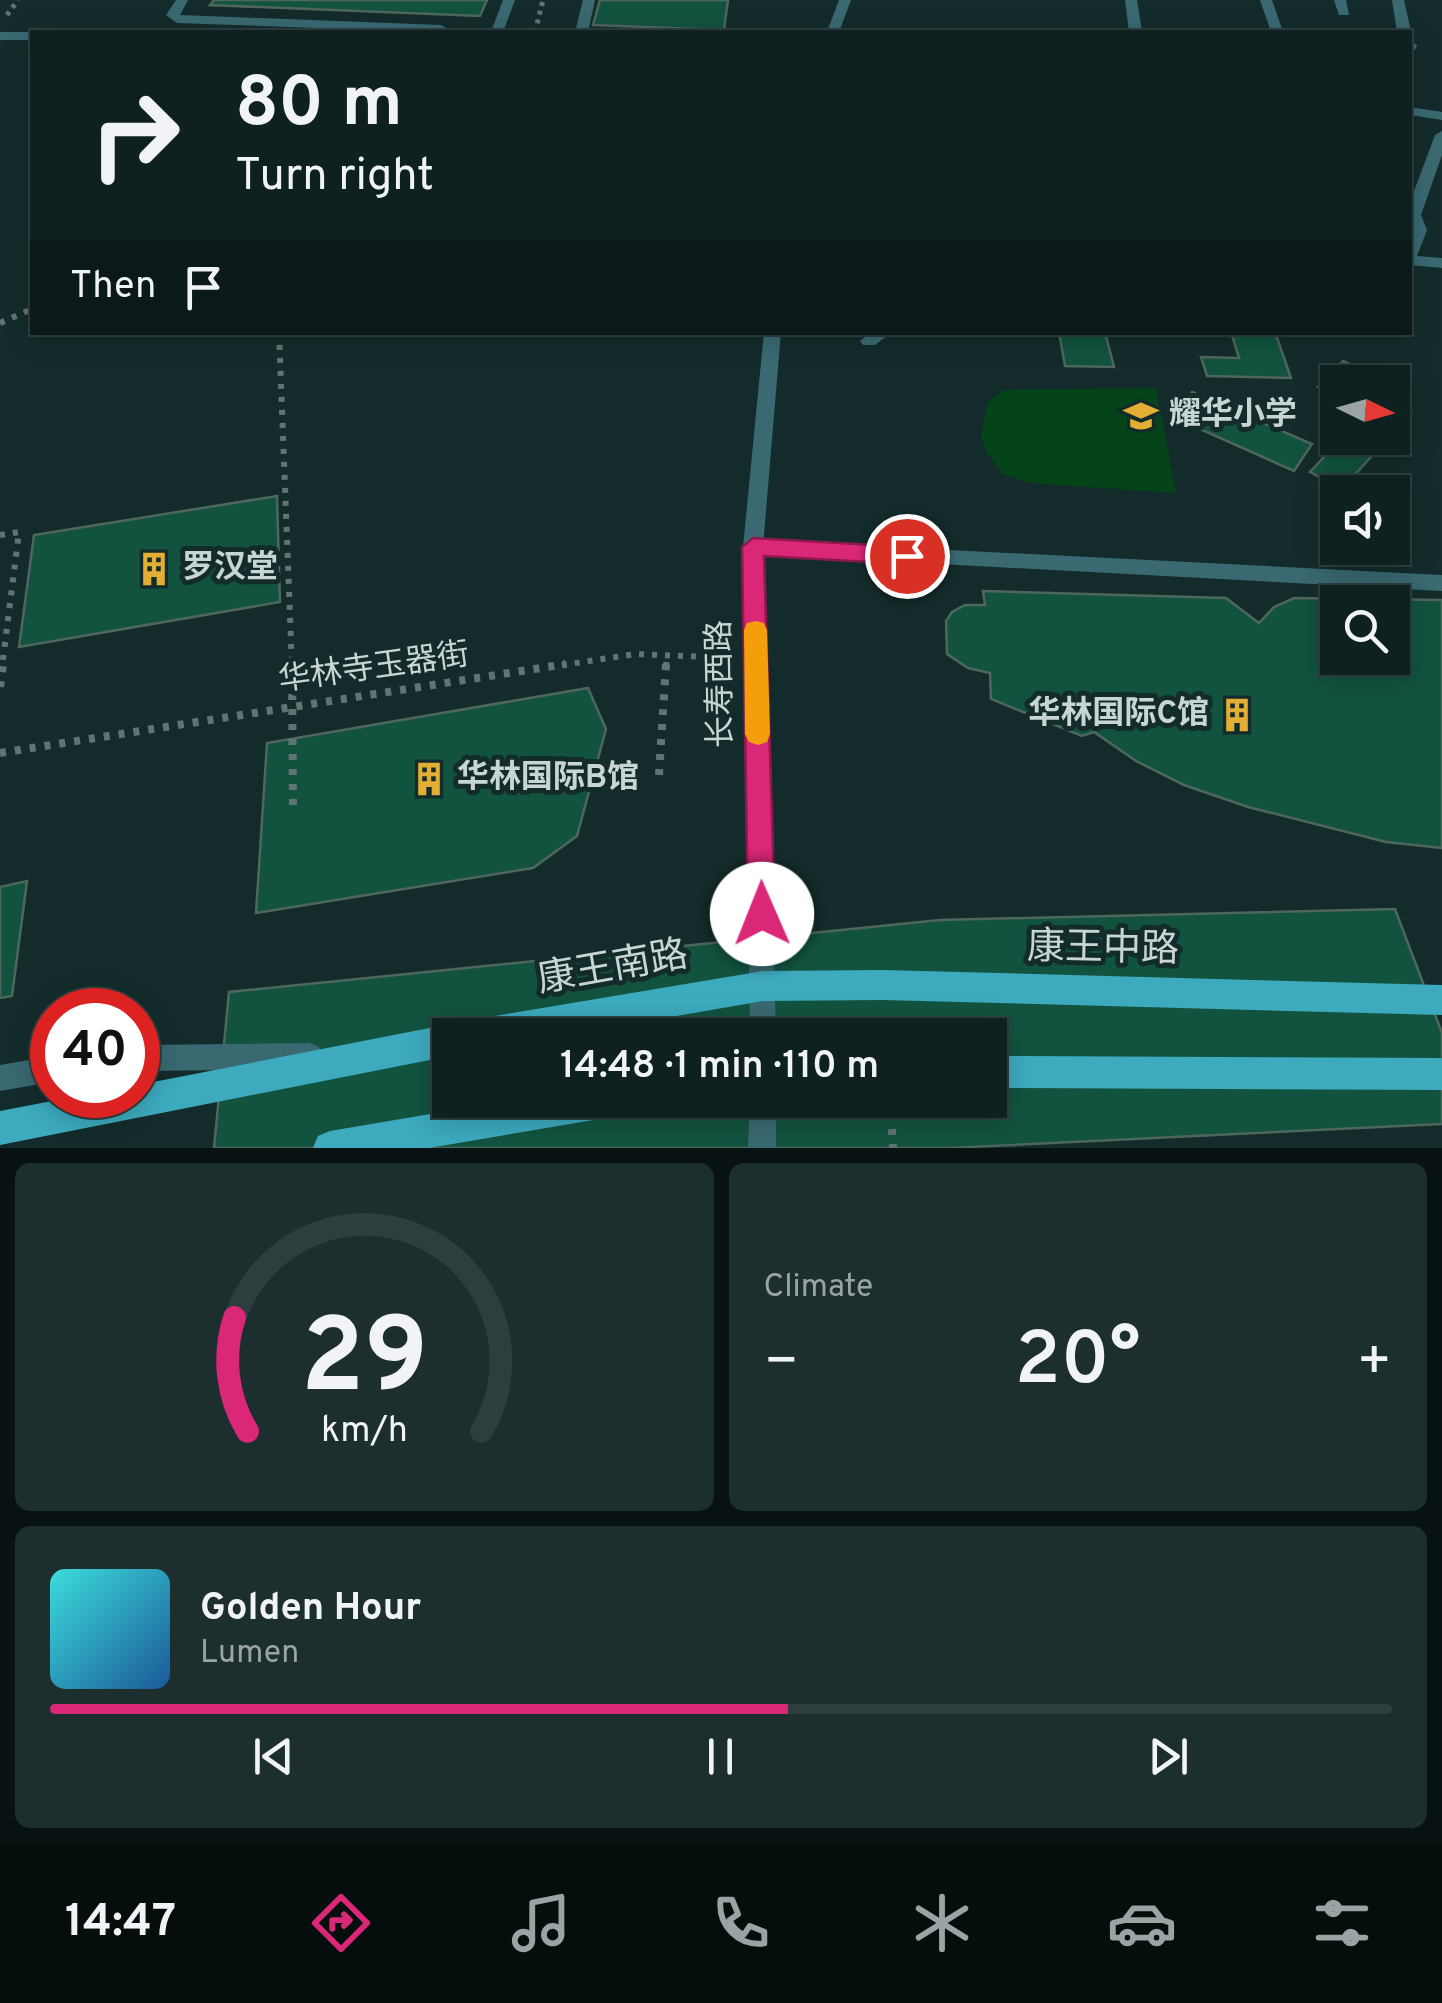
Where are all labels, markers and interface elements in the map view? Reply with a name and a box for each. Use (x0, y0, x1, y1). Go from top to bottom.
text: 80 m (235, 62, 403, 151)
icon: right (70, 70, 200, 200)
text: Turn right (235, 149, 434, 206)
icon: arrive (176, 260, 231, 315)
text: Then (70, 263, 156, 312)
north arrow (1320, 365, 1410, 455)
map controls (1320, 365, 1410, 675)
place label: 耀华小学 (1169, 396, 1297, 436)
school or university icon: 耀华小学 (1122, 397, 1160, 435)
button: sound (1320, 475, 1410, 565)
pin (865, 514, 950, 599)
icon: arrive (880, 529, 935, 584)
place label: 罗汉堂 (182, 549, 278, 589)
building icon: 罗汉堂 (135, 550, 173, 588)
button: search (1320, 585, 1410, 675)
street label: 长寿西路 (701, 620, 743, 748)
street label: 华林寺玉器街 (276, 636, 472, 702)
place label: 华林国际C馆 (1029, 695, 1209, 735)
building icon: 华林国际C馆 (1218, 696, 1256, 734)
place label: 华林国际B馆 (457, 759, 639, 799)
building icon: 华林国际B馆 (410, 760, 448, 798)
position arrow (710, 862, 814, 966)
street label: 康王中路 (1027, 924, 1179, 976)
street label: 康王南路 (534, 932, 692, 1006)
speed limit sign: 40 (30, 988, 160, 1118)
text: 14:48 · 1 min · 110 m (560, 1043, 879, 1092)
text: Climate (764, 1268, 873, 1308)
text: 29 (300, 1297, 428, 1429)
text: 20° (1015, 1316, 1141, 1411)
text: − (764, 1329, 799, 1399)
text: + (1357, 1329, 1392, 1399)
text: km/h (321, 1409, 408, 1455)
text: Golden Hour (200, 1585, 421, 1634)
text: Lumen (200, 1634, 299, 1674)
icon: previous (246, 1729, 301, 1784)
icon: pause (693, 1729, 748, 1784)
icon: next (1141, 1729, 1196, 1784)
icon: directions (306, 1888, 376, 1958)
icon: music (506, 1888, 576, 1958)
icon: phone (706, 1888, 776, 1958)
icon: climate (907, 1888, 977, 1958)
icon: car (1107, 1888, 1177, 1958)
icon: filters (1307, 1888, 1377, 1958)
text: 14:47 (65, 1895, 176, 1952)

